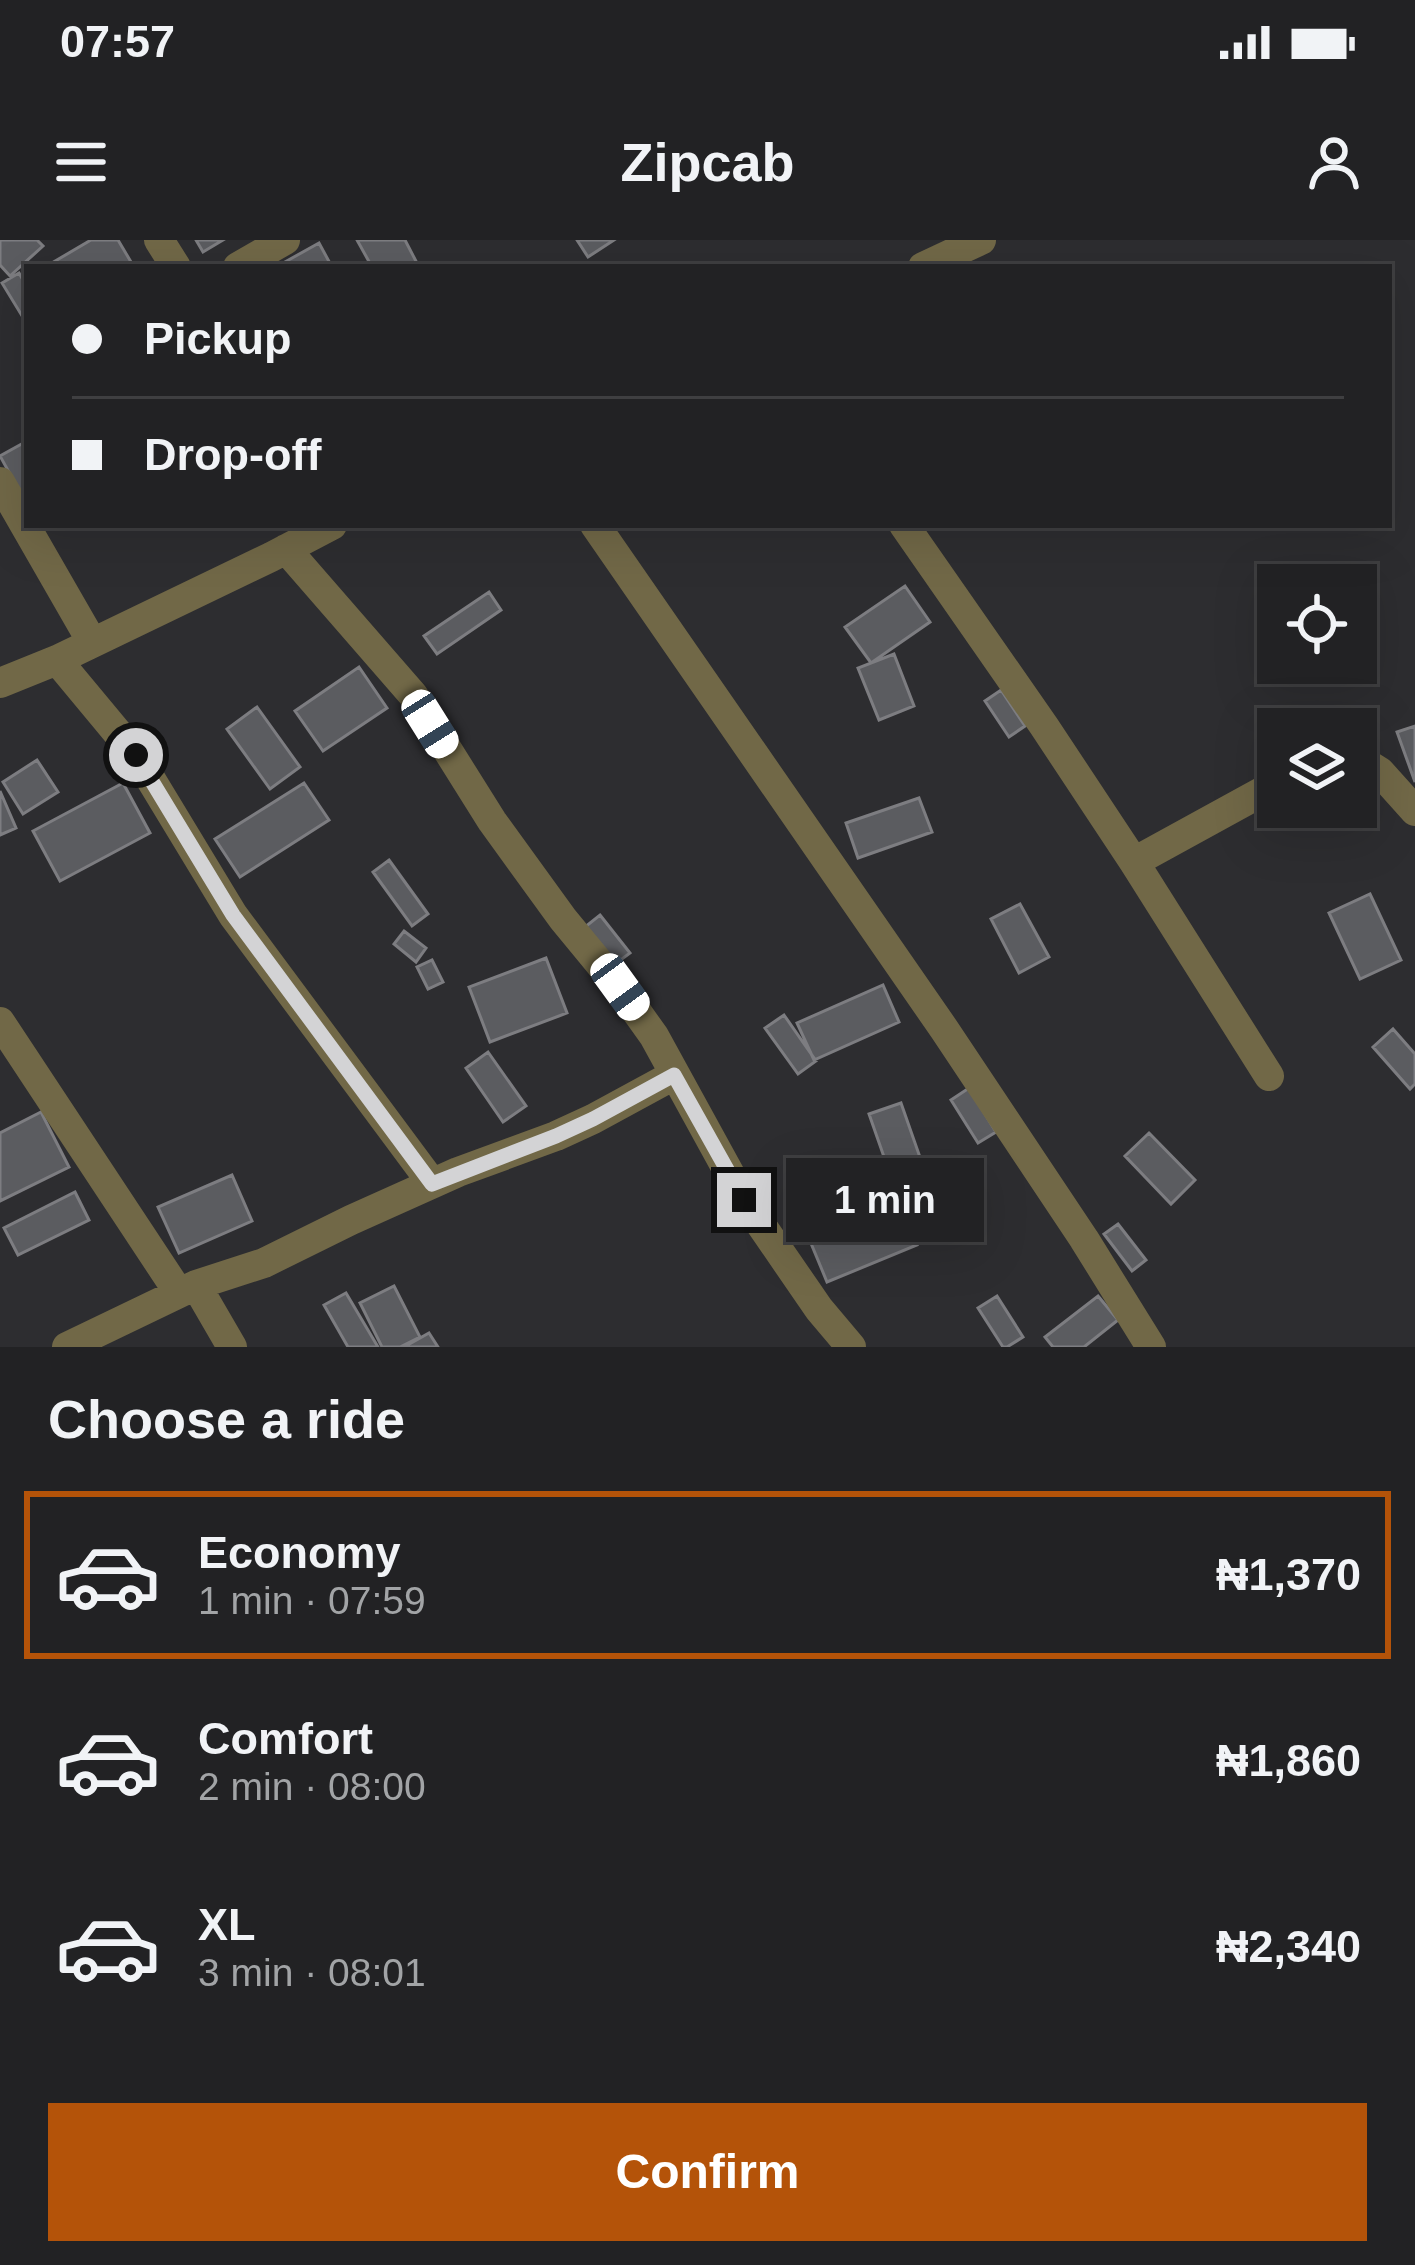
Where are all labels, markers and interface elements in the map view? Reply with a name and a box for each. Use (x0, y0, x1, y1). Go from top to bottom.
text: 07:57 (60, 16, 175, 67)
icon: menu (48, 129, 114, 195)
icon: person (1301, 129, 1367, 195)
text: Zipcab (620, 132, 795, 192)
text: Pickup (144, 313, 292, 364)
text: Drop-off (144, 429, 321, 480)
map controls (1257, 564, 1377, 828)
button: locate (1257, 564, 1377, 684)
car (396, 684, 464, 764)
button: layers (1257, 708, 1377, 828)
route start (109, 728, 163, 782)
car (584, 947, 656, 1027)
callout: 1 min (786, 1158, 984, 1242)
route end (717, 1173, 771, 1227)
text: 1 min (834, 1178, 936, 1221)
text: Choose a ride (48, 1389, 405, 1449)
icon: car (54, 1521, 162, 1629)
text: Economy (198, 1527, 401, 1578)
text: ₦1,370 (1216, 1549, 1361, 1600)
text: 1 min · 07:59 (198, 1579, 426, 1622)
icon: car (54, 1707, 162, 1815)
text: Comfort (198, 1713, 373, 1764)
text: ₦1,860 (1216, 1735, 1361, 1786)
text: 2 min · 08:00 (198, 1765, 426, 1808)
icon: car (54, 1893, 162, 2001)
text: XL (198, 1899, 256, 1950)
text: ₦2,340 (1216, 1921, 1361, 1972)
text: 3 min · 08:01 (198, 1951, 426, 1994)
button: Confirm (48, 2103, 1367, 2241)

